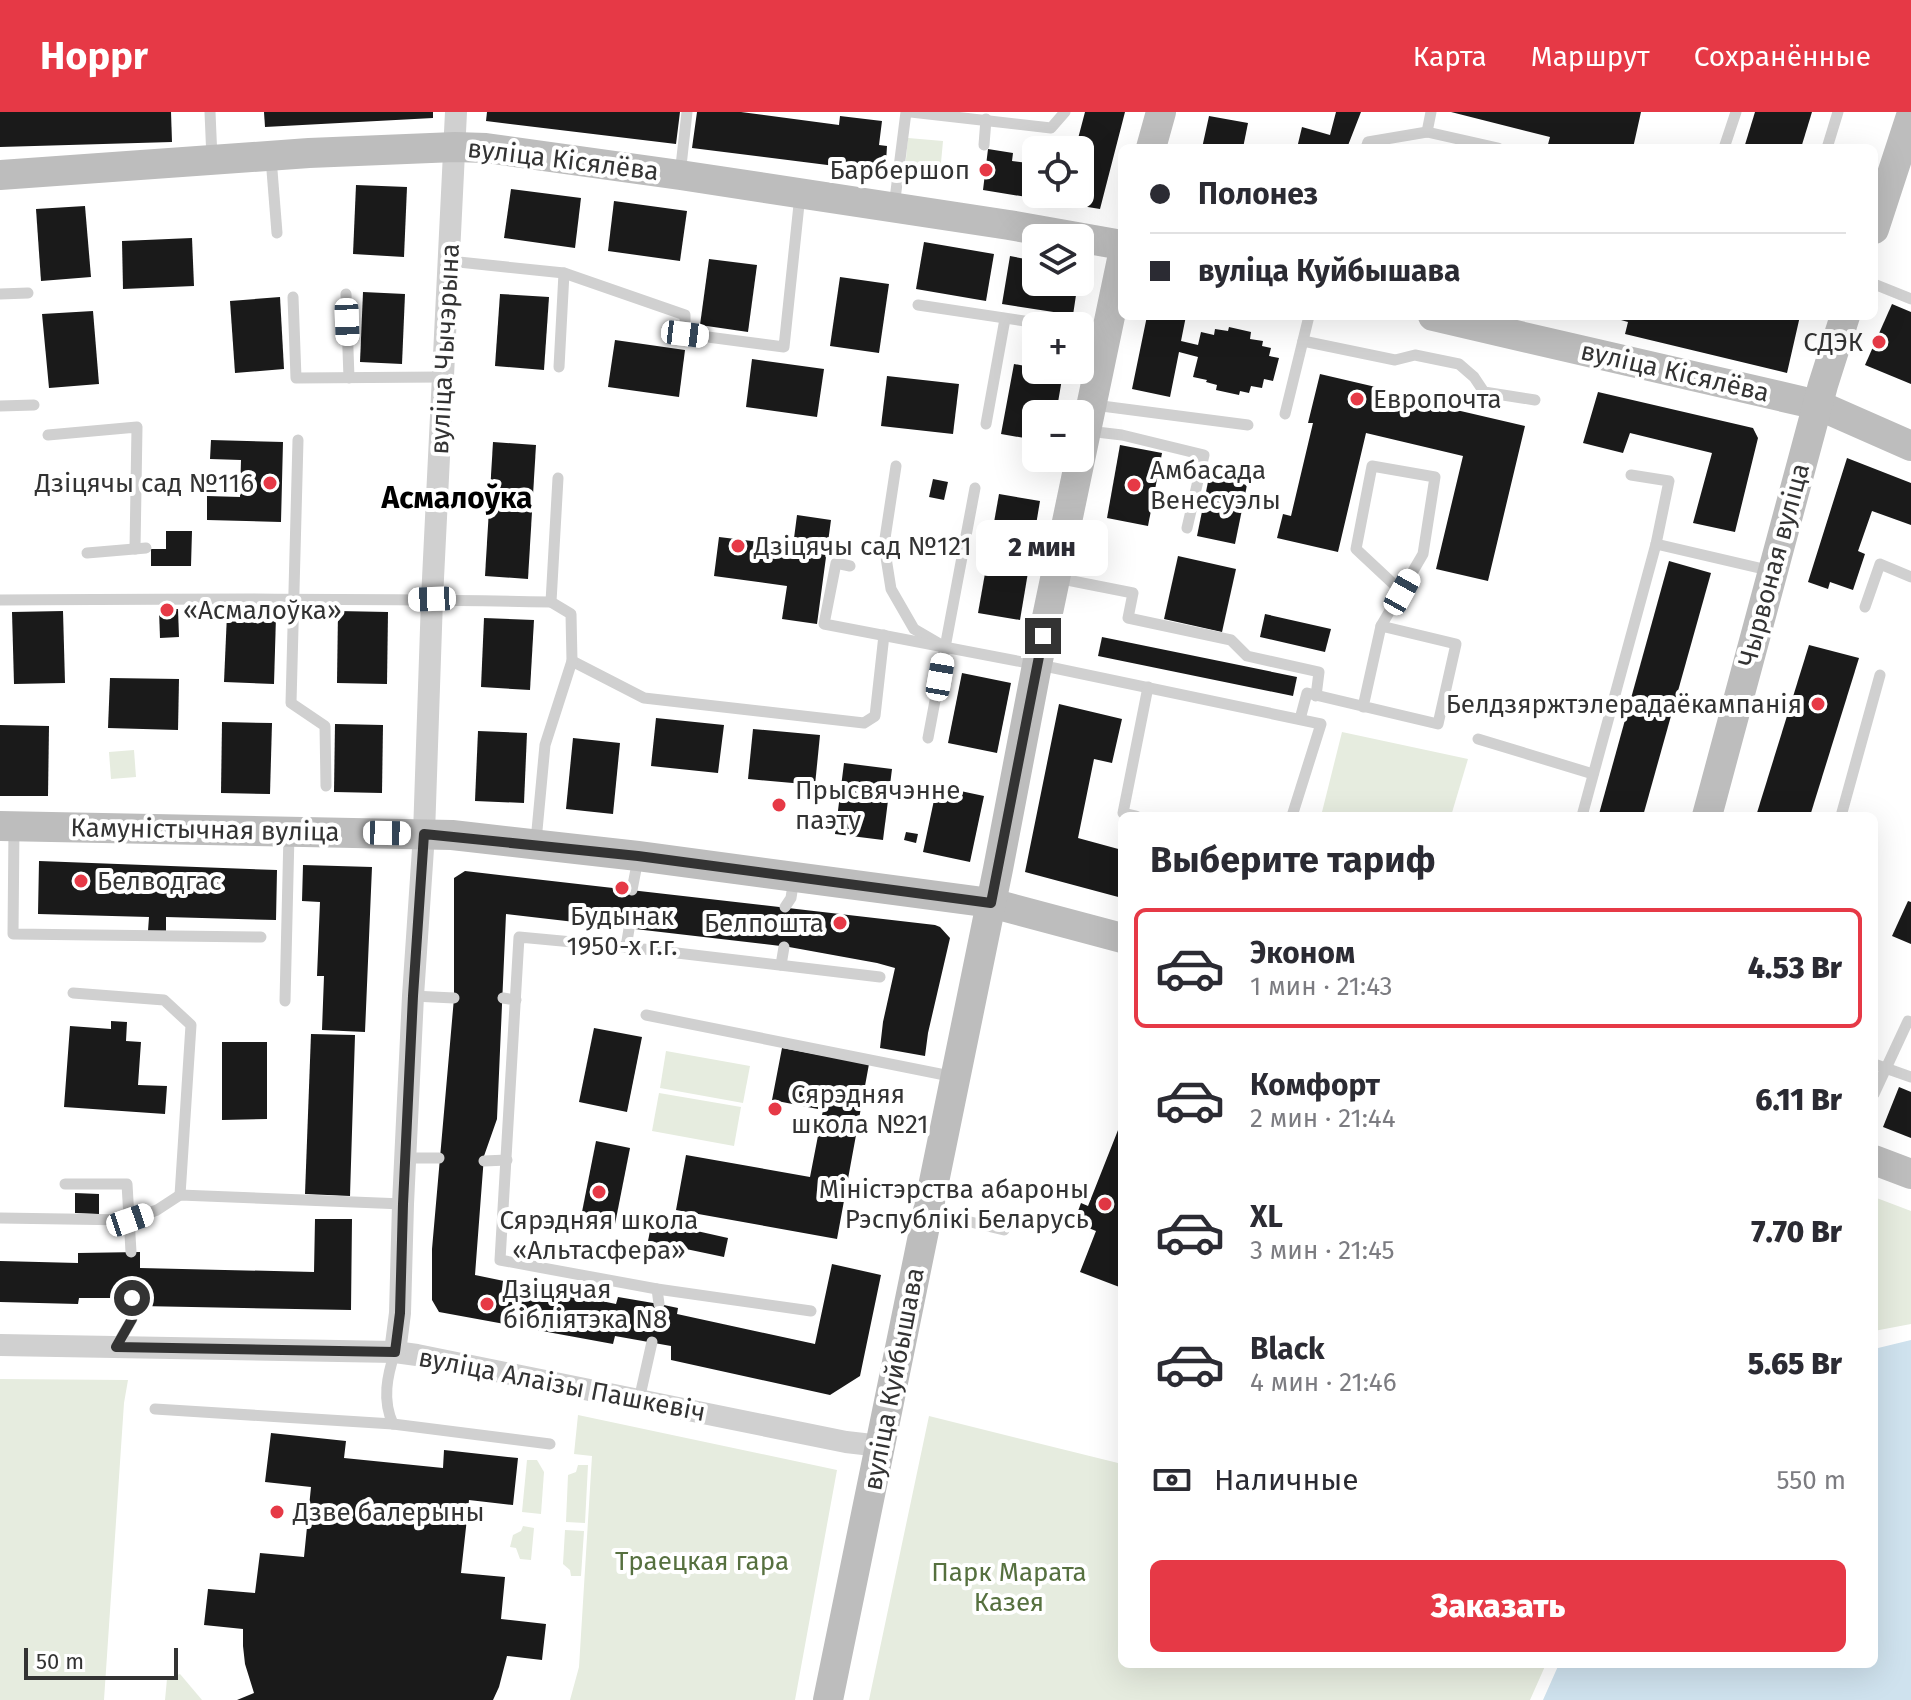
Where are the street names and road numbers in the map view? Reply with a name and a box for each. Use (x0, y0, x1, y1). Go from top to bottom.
street label: вуліца Кісялёва (466, 133, 660, 187)
street label: вуліца Чычэрына (424, 243, 466, 455)
street label: вуліца Кісялёва (1578, 335, 1772, 409)
street label: Чырвоная вуліца (1732, 460, 1816, 670)
street label: Камуністычная вуліца (70, 812, 340, 848)
street label: вуліца Куйбышава (857, 1265, 931, 1493)
street label: вуліца Алаізы Пашкевіч (416, 1342, 708, 1428)

